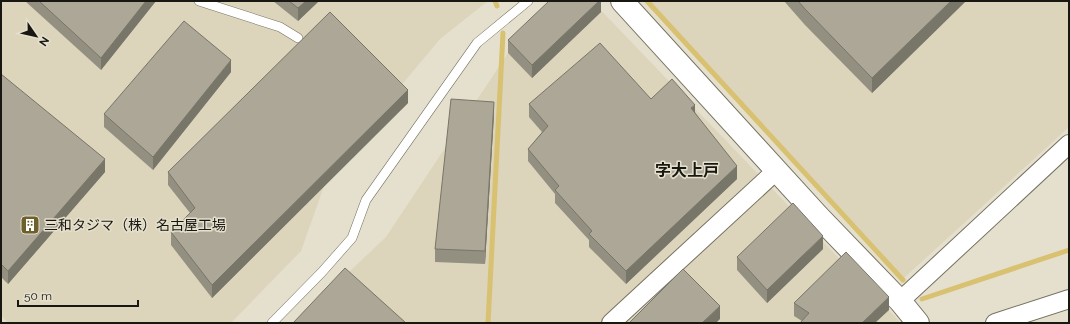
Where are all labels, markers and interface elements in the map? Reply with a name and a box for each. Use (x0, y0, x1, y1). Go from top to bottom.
north arrow (16, 16, 56, 56)
text: N (36, 34, 52, 48)
district label: 字大上戸 (655, 161, 719, 180)
building icon: 三和タジマ（株）名古屋工場 (19, 214, 41, 236)
place label: 三和タジマ（株）名古屋工場 (44, 217, 226, 233)
scale bar (18, 282, 138, 308)
text: 50 m (24, 289, 52, 303)

